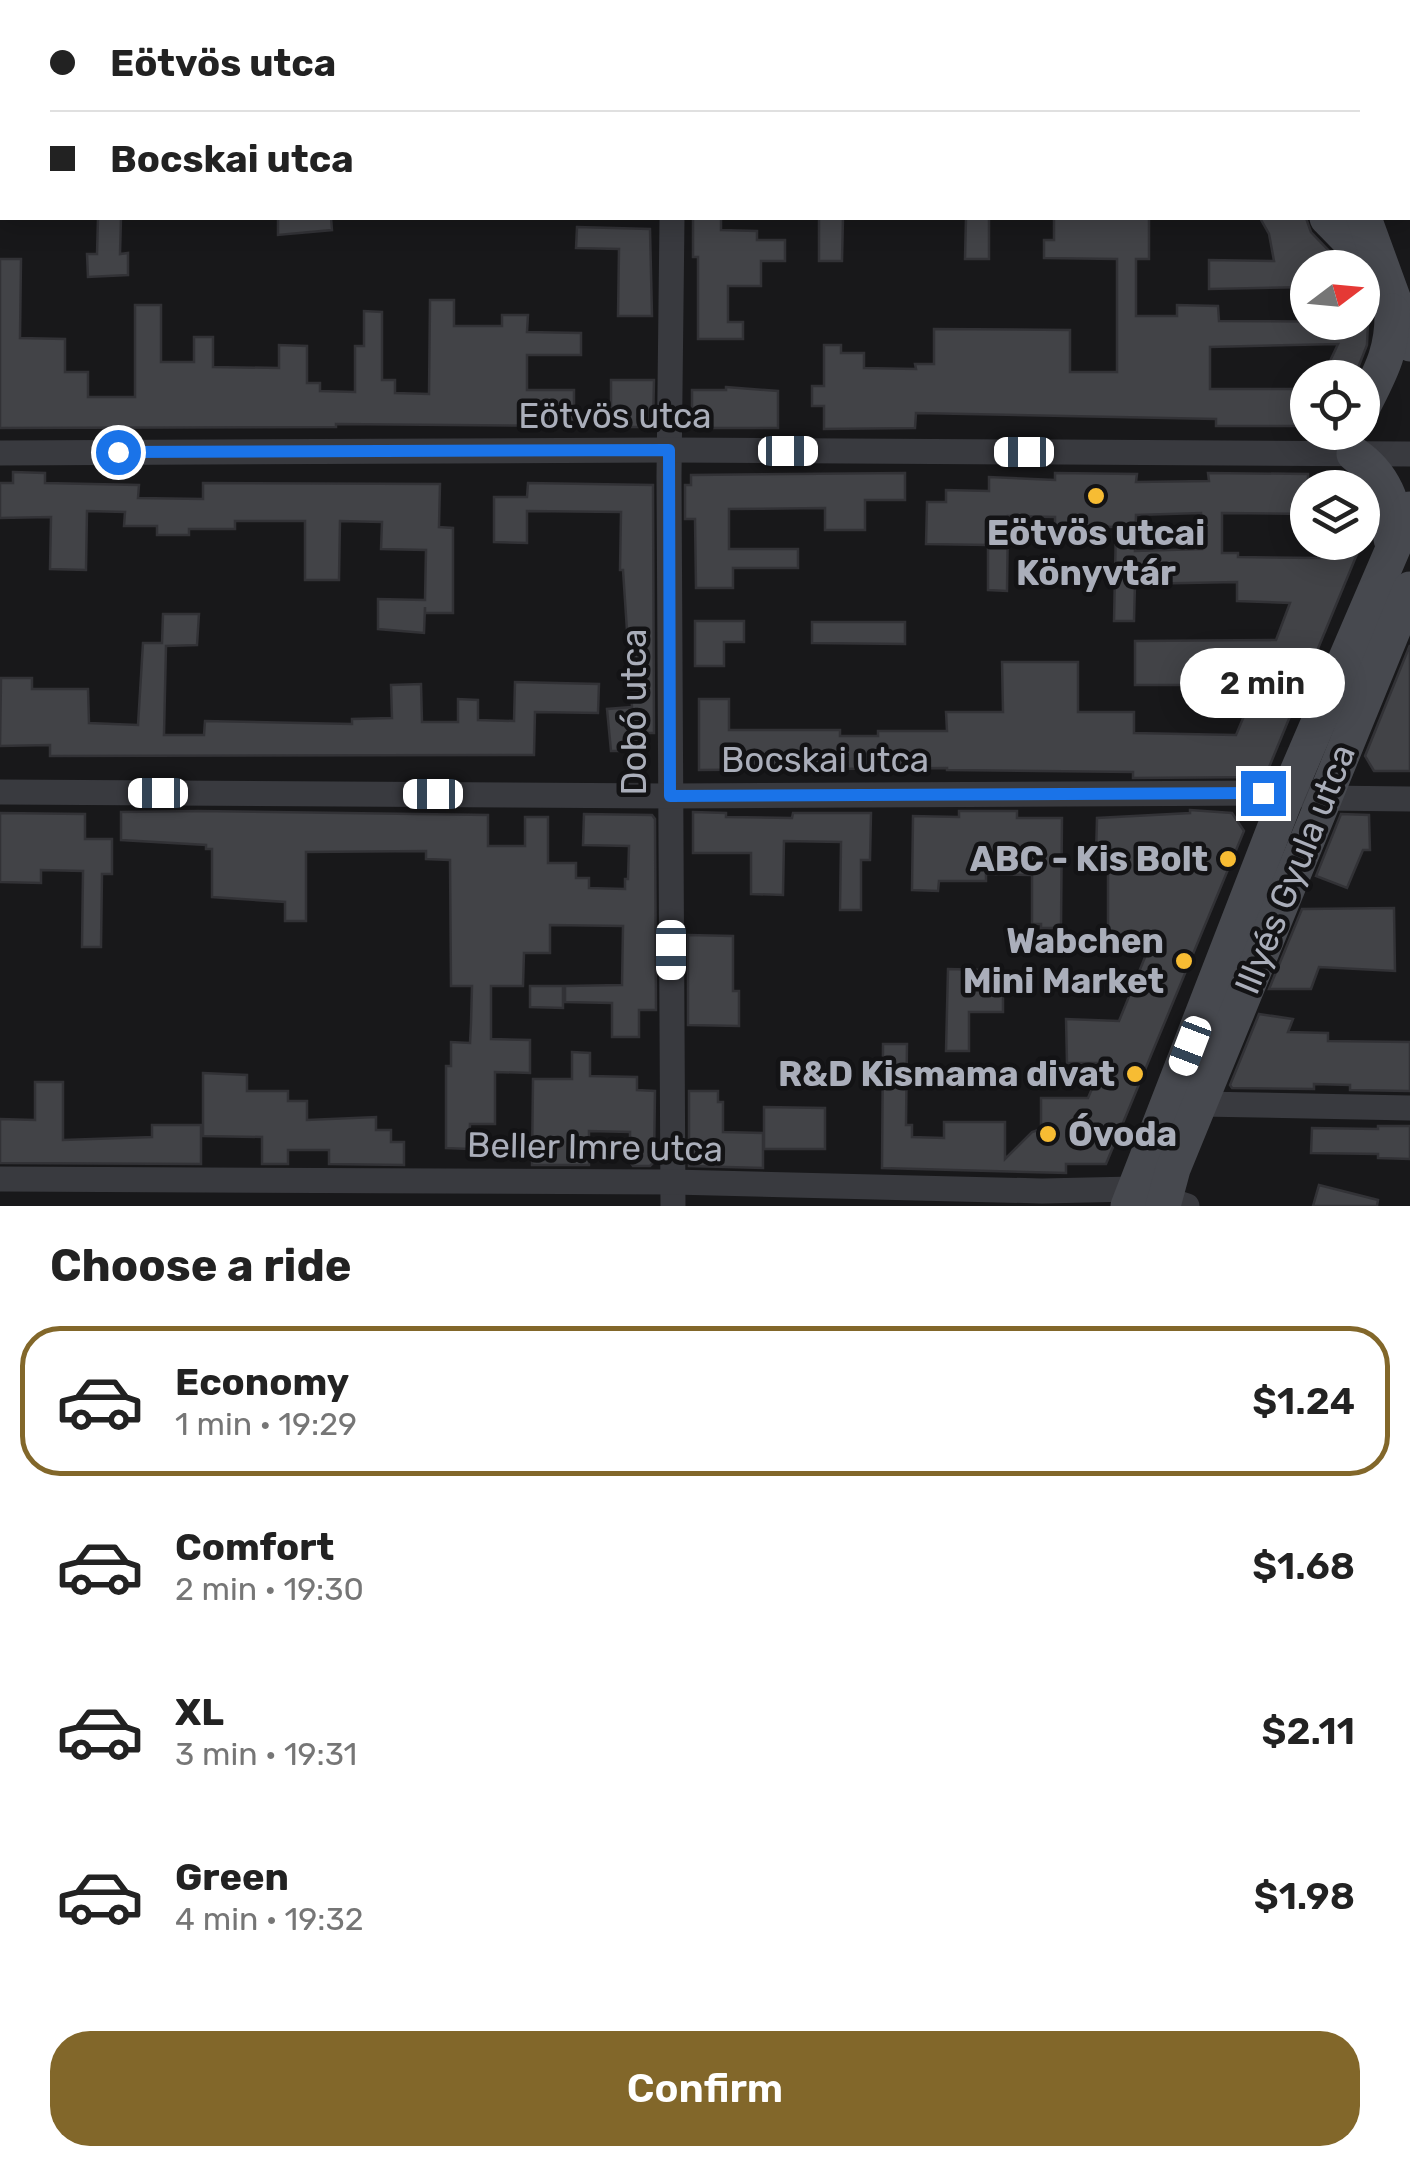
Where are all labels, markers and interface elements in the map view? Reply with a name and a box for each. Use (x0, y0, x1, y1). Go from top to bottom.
text: Eötvös utca (110, 40, 336, 86)
text: Bocskai utca (110, 136, 354, 182)
north arrow (1290, 250, 1380, 340)
map controls (1290, 250, 1380, 560)
button: locate (1290, 360, 1380, 450)
street label: Eötvös utca (518, 395, 712, 437)
route start (96, 430, 141, 475)
car (758, 436, 818, 466)
car (994, 437, 1054, 467)
button: layers (1290, 470, 1380, 560)
marker: Eötvös utcai Könyvtár (1085, 485, 1107, 507)
place label: Eötvös utcai Könyvtár (987, 512, 1205, 594)
street label: Dobó utca (613, 628, 655, 796)
callout: 2 min (1180, 648, 1346, 718)
text: 2 min (1220, 664, 1305, 702)
street label: Illyés Gyula utca (1226, 738, 1364, 1000)
street label: Bocskai utca (721, 739, 929, 781)
route end (1241, 771, 1286, 816)
car (128, 778, 188, 808)
car (403, 779, 463, 809)
place label: ABC - Kis Bolt (970, 838, 1208, 880)
marker: ABC - Kis Bolt (1217, 848, 1239, 870)
car (656, 920, 686, 980)
place label: Wabchen Mini Market (963, 920, 1164, 1002)
marker: Wabchen Mini Market (1173, 950, 1195, 972)
car (1165, 1013, 1215, 1079)
place label: R&D Kismama divat (778, 1053, 1115, 1095)
marker: R&D Kismama divat (1124, 1063, 1146, 1085)
place label: Óvoda (1068, 1113, 1177, 1155)
marker: Óvoda (1037, 1123, 1059, 1145)
street label: Beller Imre utca (467, 1124, 723, 1170)
text: Choose a ride (50, 1239, 352, 1292)
icon: car (55, 1356, 145, 1446)
text: Economy (175, 1359, 349, 1405)
text: $1.24 (1252, 1378, 1355, 1424)
text: 1 min · 19:29 (175, 1405, 357, 1443)
icon: car (55, 1521, 145, 1611)
text: Comfort (175, 1524, 334, 1570)
text: $1.68 (1252, 1543, 1355, 1589)
text: 2 min · 19:30 (175, 1570, 364, 1608)
icon: car (55, 1686, 145, 1776)
text: XL (175, 1689, 224, 1735)
text: $2.11 (1262, 1708, 1355, 1754)
text: 3 min · 19:31 (175, 1735, 357, 1773)
icon: car (55, 1851, 145, 1941)
text: Green (175, 1854, 289, 1900)
text: $1.98 (1254, 1873, 1355, 1919)
text: 4 min · 19:32 (175, 1900, 363, 1938)
button: Confirm (50, 2031, 1360, 2146)

